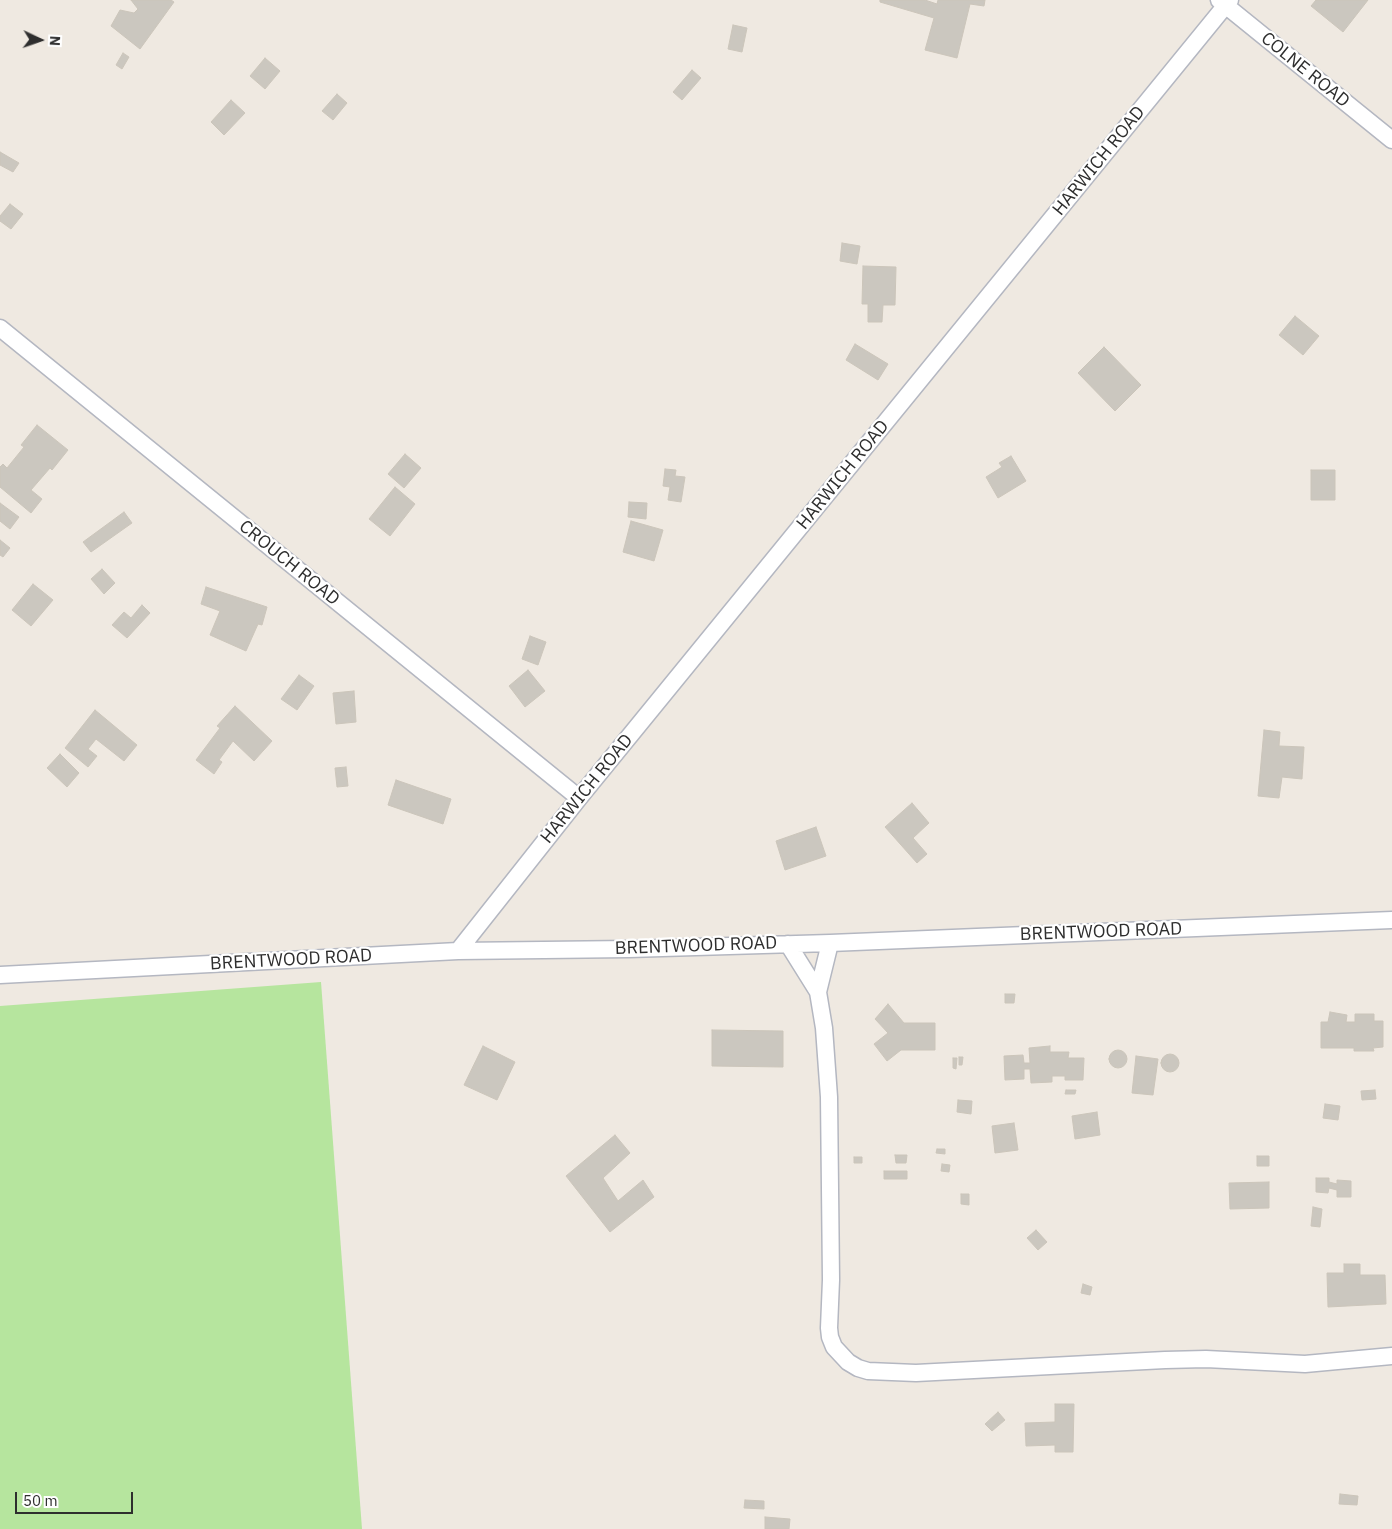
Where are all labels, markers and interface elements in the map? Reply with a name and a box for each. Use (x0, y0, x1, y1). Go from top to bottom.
north arrow (15, 15, 65, 65)
street label: COLNE ROAD (1256, 28, 1354, 112)
text: N (46, 35, 64, 46)
street label: HARWICH ROAD (1048, 102, 1150, 220)
street label: HARWICH ROAD (792, 416, 894, 534)
street label: CROUCH ROAD (234, 516, 344, 610)
street label: HARWICH ROAD (536, 730, 638, 848)
street label: BRENTWOOD ROAD (1020, 918, 1182, 946)
street label: BRENTWOOD ROAD (615, 932, 777, 960)
street label: BRENTWOOD ROAD (209, 945, 373, 975)
scale bar (18, 1482, 135, 1514)
text: 50 m (23, 1491, 58, 1510)

